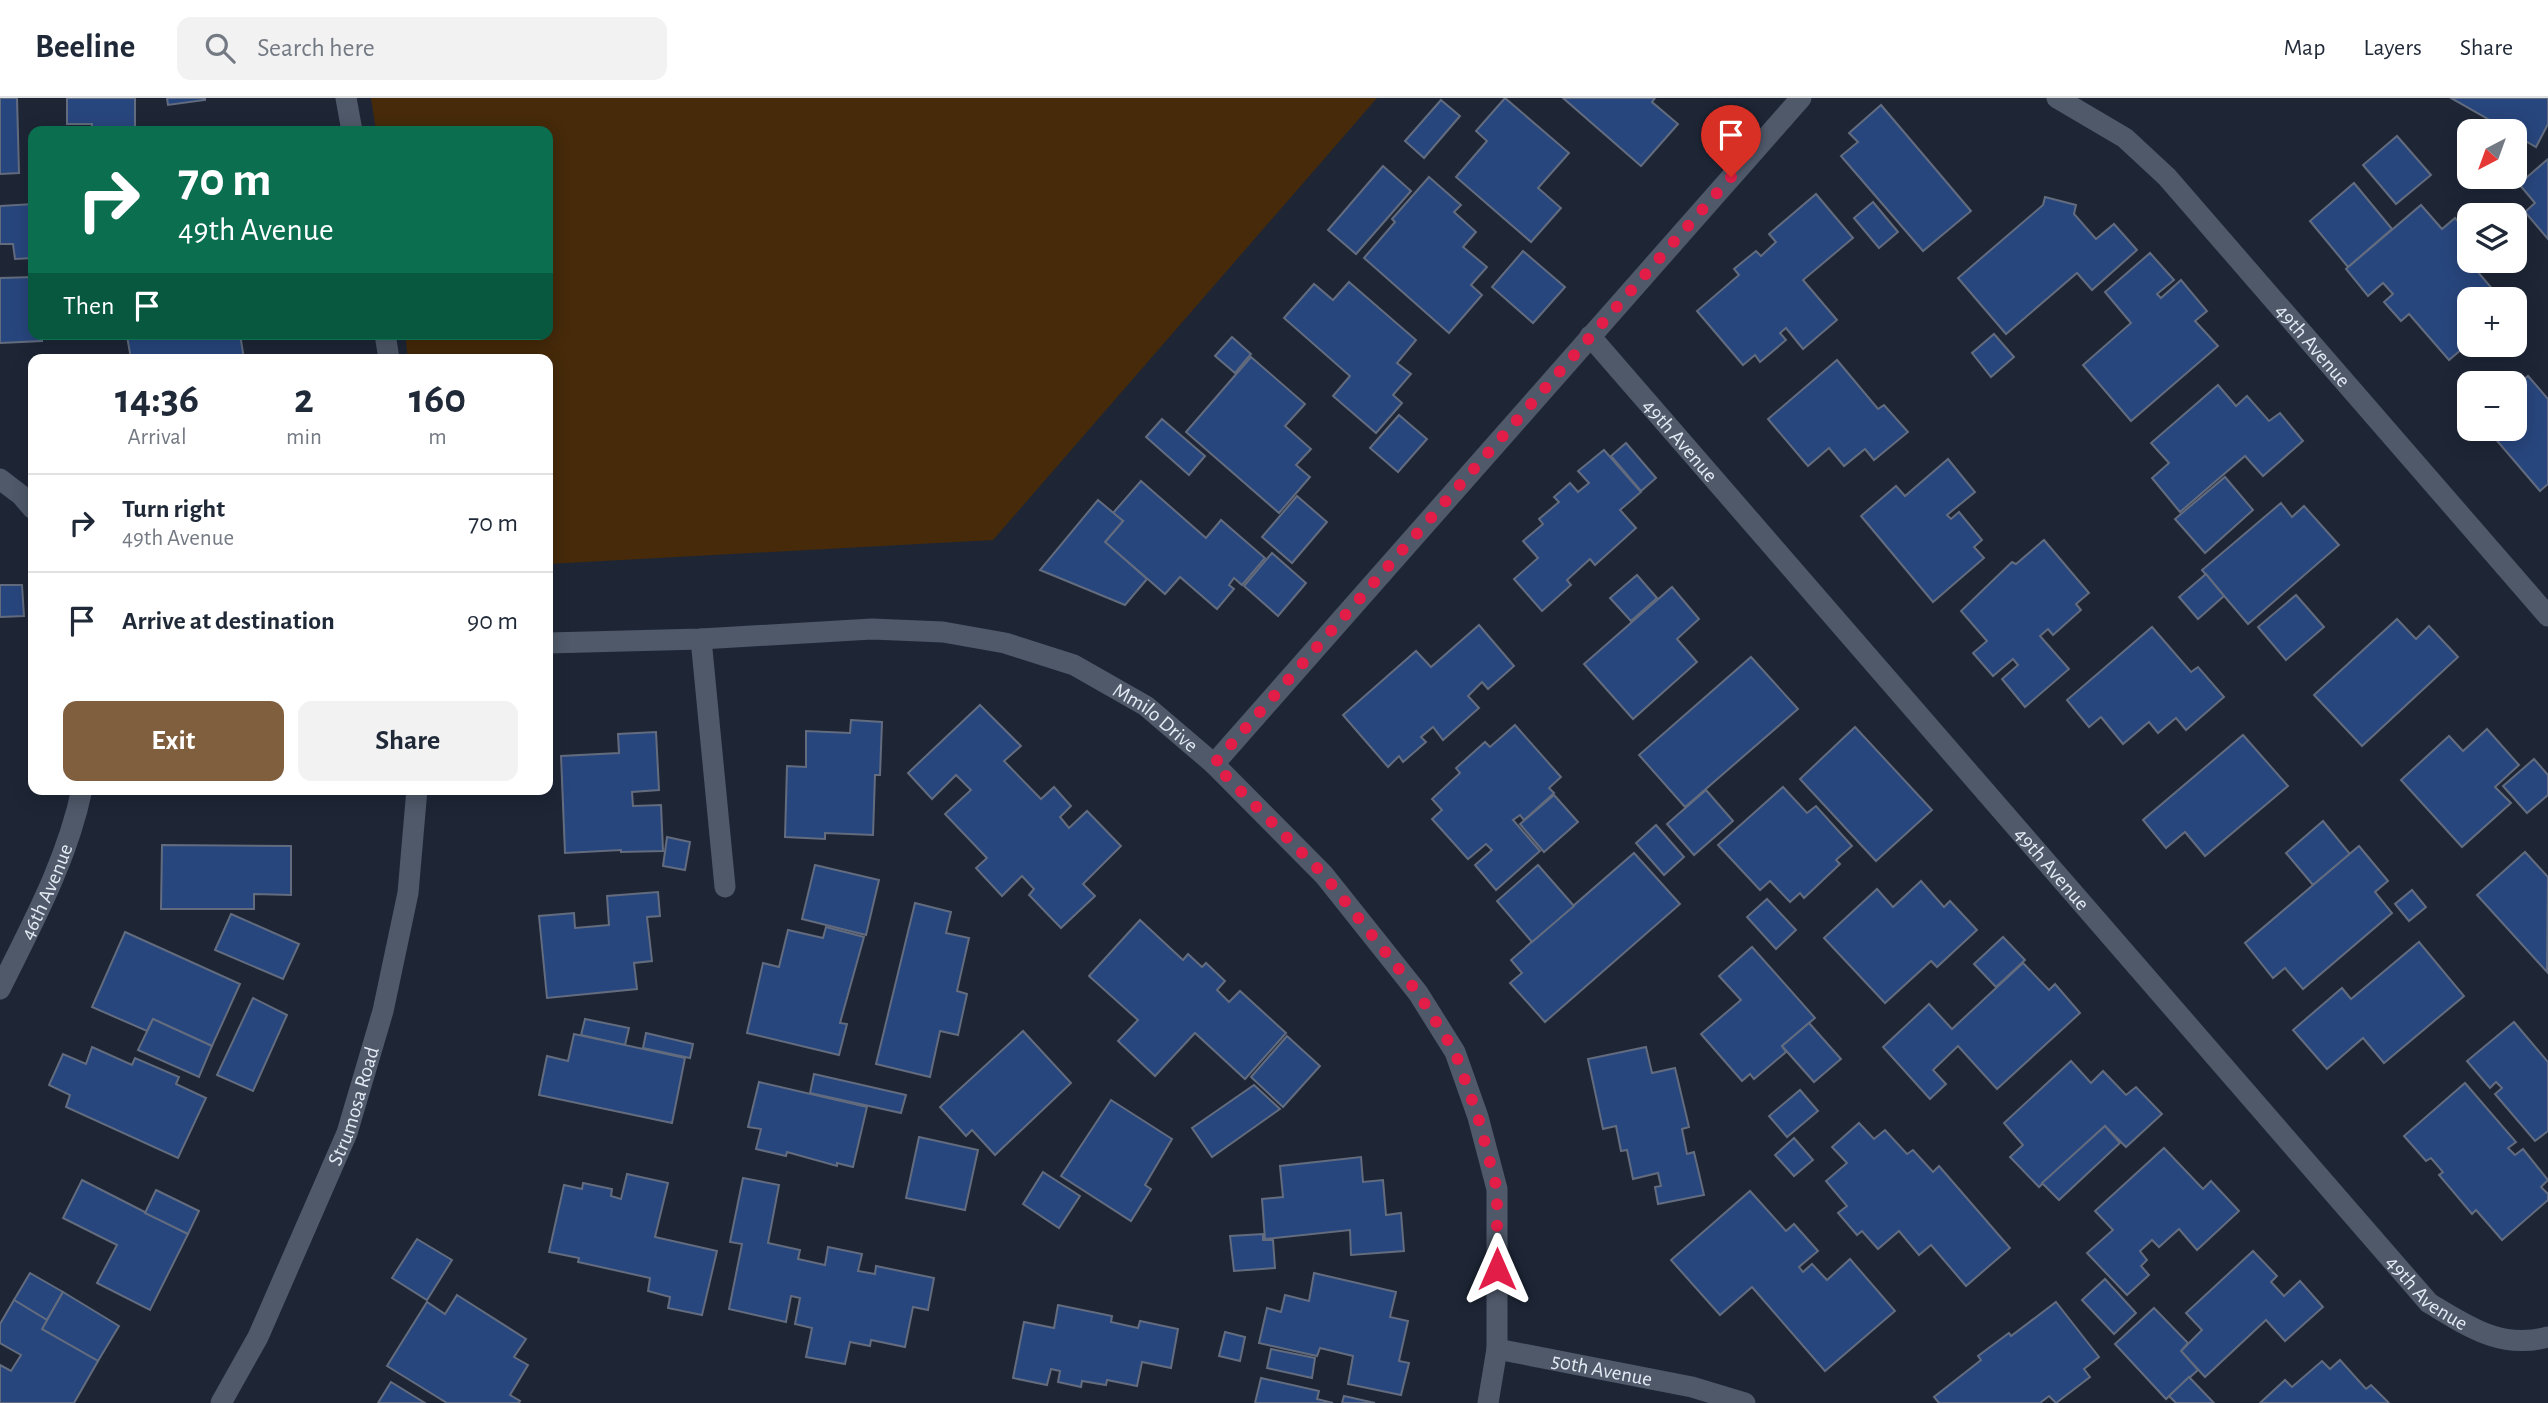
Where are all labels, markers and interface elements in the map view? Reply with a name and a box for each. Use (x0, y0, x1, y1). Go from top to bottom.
search box (177, 17, 667, 80)
icon: search (201, 29, 239, 67)
text: Beeline (35, 31, 135, 64)
text: Search here (257, 35, 375, 61)
text: Map (2283, 36, 2325, 60)
text: Layers (2363, 36, 2422, 60)
text: Share (2460, 36, 2513, 60)
pin (1701, 105, 1761, 177)
icon: arrive (1712, 116, 1750, 154)
north arrow (2457, 119, 2527, 189)
map controls (2457, 119, 2527, 441)
icon: right (63, 154, 154, 245)
text: 70 m (178, 156, 272, 205)
button: layers (2457, 203, 2527, 273)
text: 49th Avenue (178, 214, 334, 246)
icon: arrive (128, 287, 166, 325)
button: + (2457, 287, 2527, 357)
text: Then (63, 293, 114, 319)
street label: 49th Avenue (2272, 300, 2355, 391)
button: − (2457, 371, 2527, 441)
text: 14:36 (115, 378, 199, 420)
text: 2 (294, 378, 314, 420)
text: 160 (409, 378, 466, 420)
street label: 49th Avenue (1639, 395, 1722, 486)
text: Arrival (127, 426, 187, 449)
text: min (286, 426, 322, 449)
text: m (428, 426, 447, 449)
text: Turn right (122, 496, 225, 522)
icon: right (63, 504, 101, 542)
text: 70 m (468, 510, 518, 536)
text: 49th Avenue (122, 527, 234, 550)
icon: arrive (63, 602, 101, 640)
text: Arrive at destination (122, 608, 335, 634)
text: 90 m (467, 608, 518, 634)
street label: Mmilo Drive (1109, 679, 1202, 756)
button: Exit (63, 701, 284, 781)
button: Share (298, 701, 518, 781)
street label: 49th Avenue (2011, 823, 2093, 914)
street label: 46th Avenue (16, 841, 76, 943)
street label: Strumosa Road (324, 1044, 382, 1168)
position arrow (1460, 1232, 1534, 1306)
street label: 49th Avenue (2382, 1251, 2471, 1334)
street label: 50th Avenue (1550, 1349, 1654, 1390)

